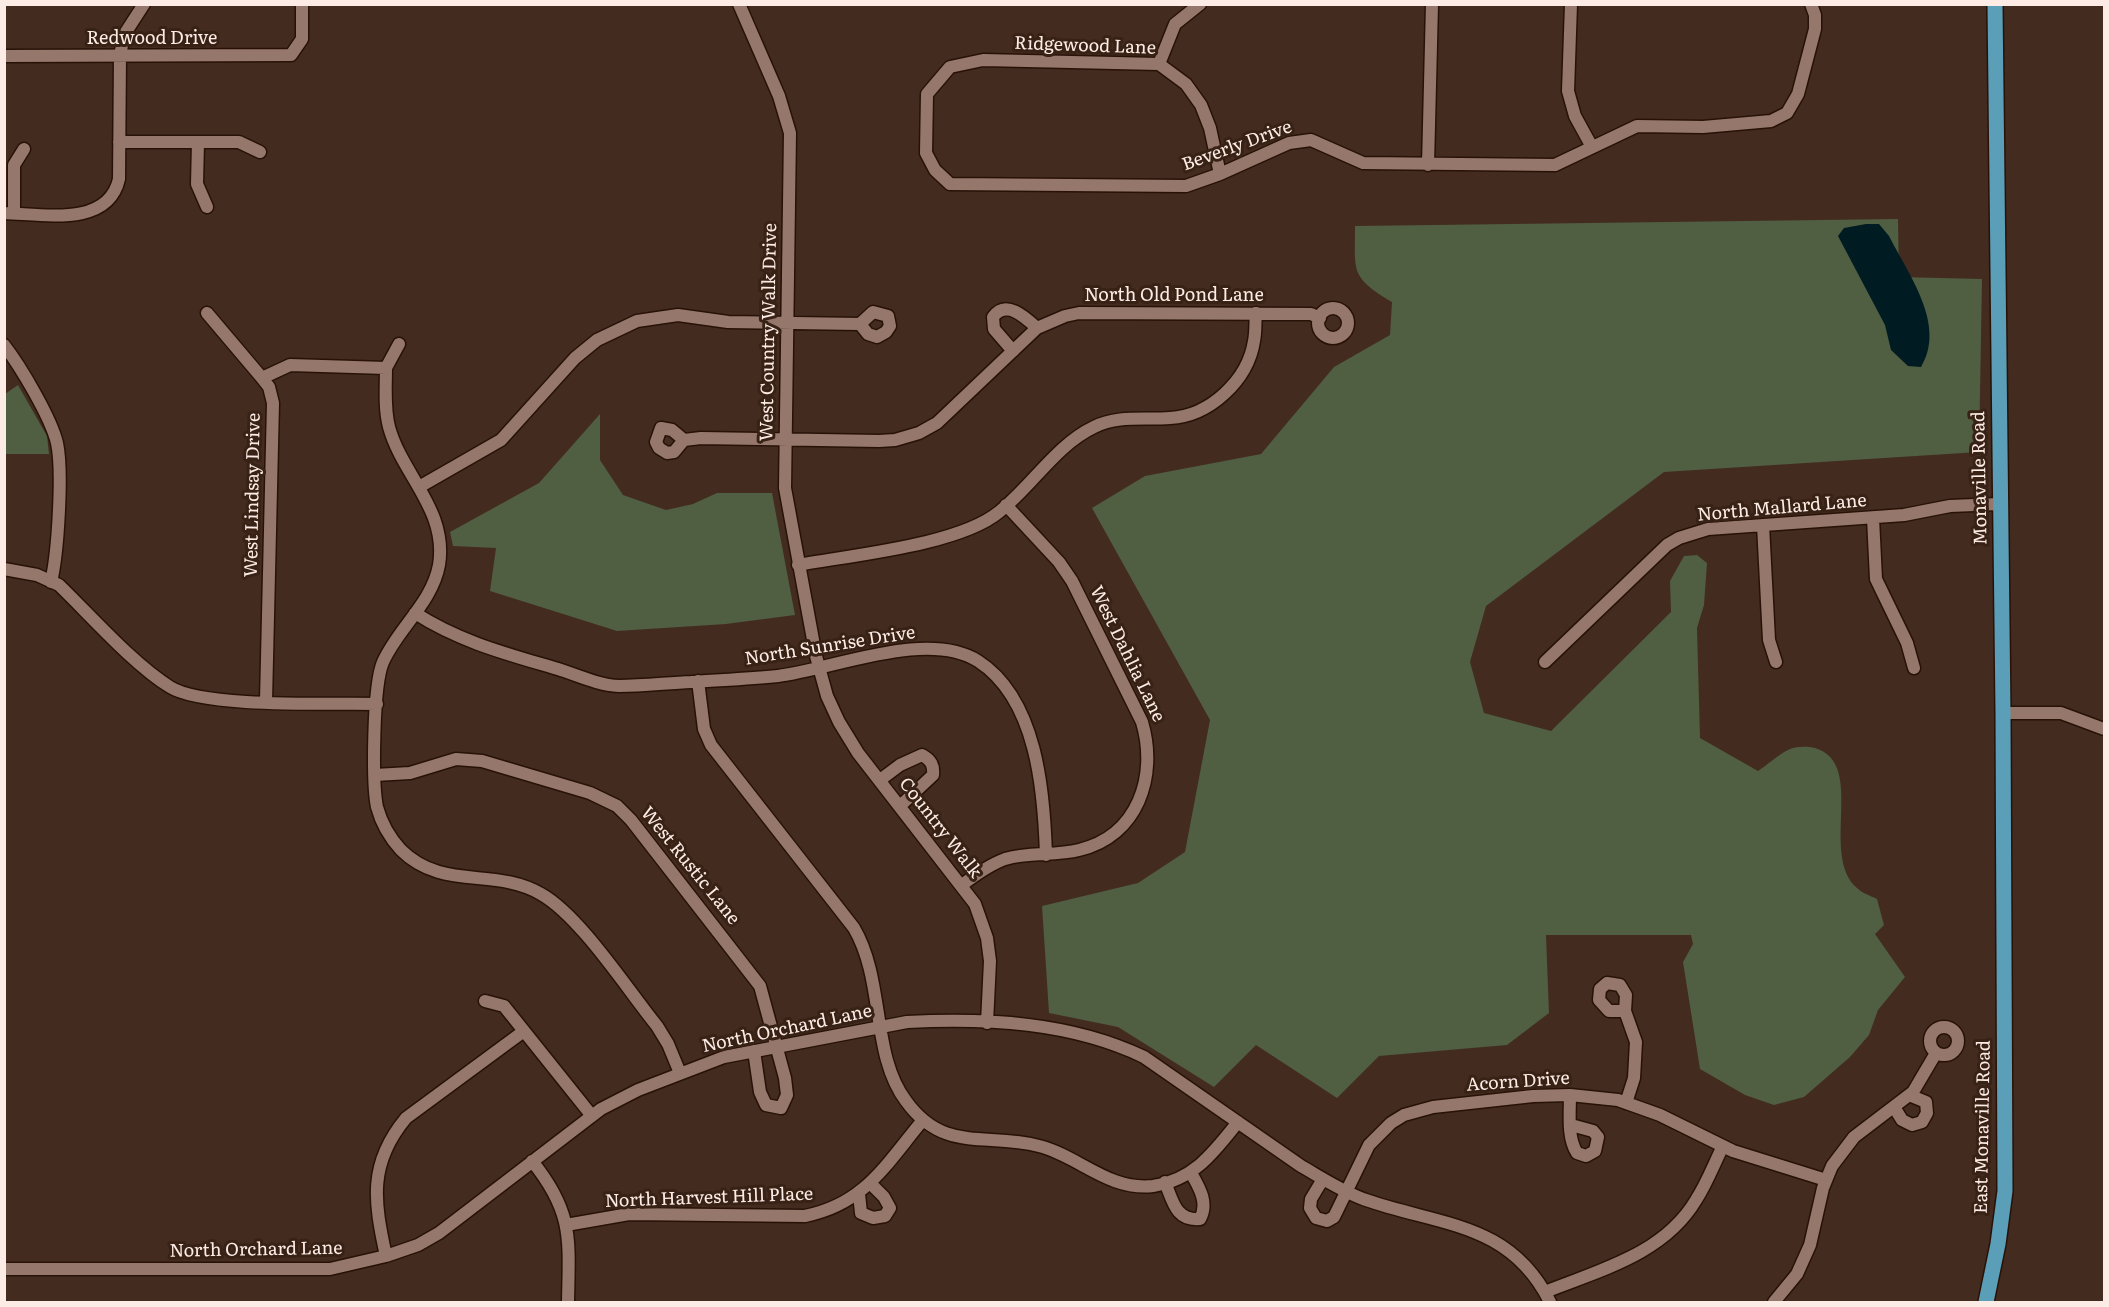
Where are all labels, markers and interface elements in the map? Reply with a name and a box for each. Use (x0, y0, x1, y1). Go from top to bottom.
street label: Redwood Drive (87, 28, 217, 50)
street label: Ridgewood Lane (1014, 33, 1156, 59)
street label: Beverly Drive (1179, 116, 1295, 176)
street label: West Country Walk Drive (756, 223, 782, 441)
street label: North Old Pond Lane (1084, 285, 1264, 307)
street label: Monaville Road (1968, 411, 1992, 545)
street label: West Lindsay Drive (241, 413, 265, 577)
street label: North Mallard Lane (1696, 490, 1868, 526)
street label: West Dahlia Lane (1085, 582, 1169, 726)
street label: North Sunrise Drive (743, 622, 917, 670)
street label: Country Walk (894, 774, 986, 882)
street label: West Rustic Lane (636, 803, 744, 929)
street label: North Orchard Lane (700, 1000, 874, 1058)
street label: East Monaville Road (1971, 1040, 1995, 1214)
street label: Acorn Drive (1466, 1068, 1570, 1096)
street label: North Harvest Hill Place (604, 1184, 814, 1212)
street label: North Orchard Lane (169, 1238, 343, 1262)

